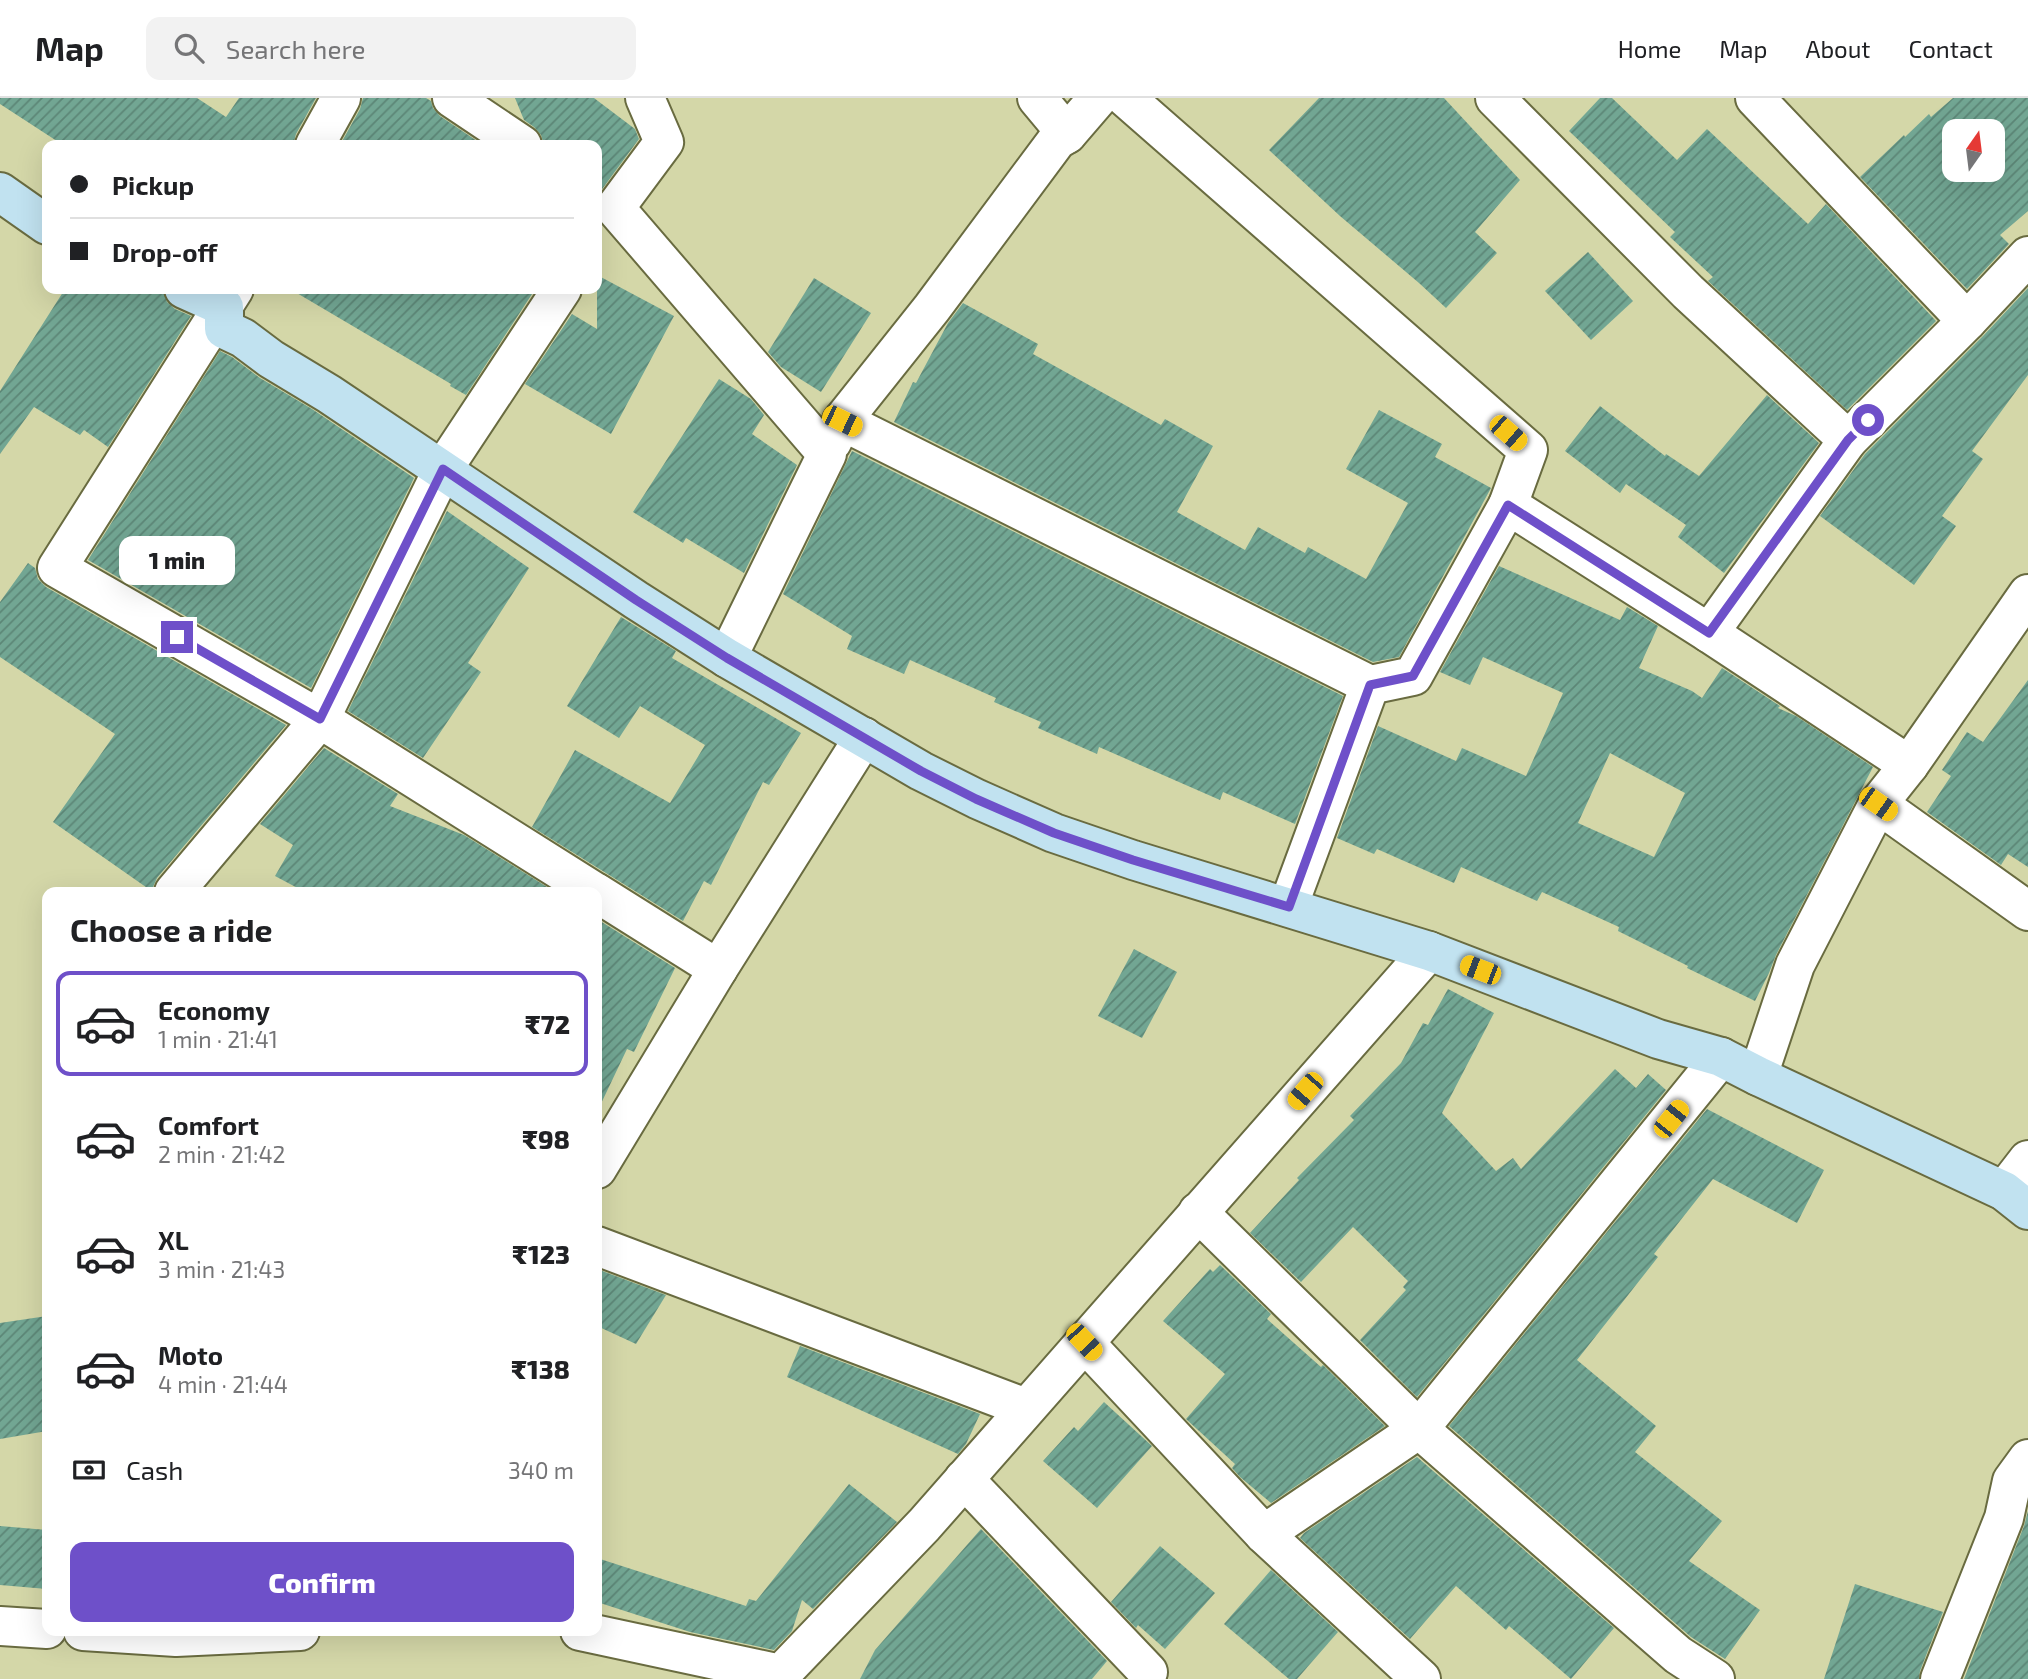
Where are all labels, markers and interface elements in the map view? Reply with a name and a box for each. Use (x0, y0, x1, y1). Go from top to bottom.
search box (146, 17, 636, 80)
text: Map (35, 28, 104, 68)
icon: search (170, 29, 208, 67)
text: Search here (226, 33, 365, 64)
text: Home (1618, 34, 1681, 63)
text: Map (1719, 34, 1767, 63)
text: About (1805, 34, 1871, 63)
text: Contact (1909, 34, 1993, 63)
north arrow (1942, 119, 2006, 182)
map controls (1942, 119, 2005, 182)
text: Pickup (112, 169, 194, 200)
text: Drop-off (112, 236, 217, 267)
car (819, 402, 866, 440)
route start (1852, 404, 1884, 436)
car (1486, 411, 1531, 455)
callout: 1 min (119, 536, 235, 584)
text: 1 min (149, 546, 205, 574)
route end (161, 621, 193, 653)
car (1855, 783, 1902, 825)
text: Choose a ride (70, 910, 273, 948)
car (1457, 953, 1504, 987)
icon: car (74, 992, 137, 1055)
text: Economy (158, 994, 270, 1025)
text: ₹72 (525, 1008, 570, 1039)
text: 1 min · 21:41 (158, 1025, 278, 1053)
car (1284, 1068, 1327, 1114)
car (1650, 1096, 1693, 1142)
icon: car (74, 1107, 137, 1170)
text: Comfort (158, 1109, 259, 1140)
text: ₹98 (522, 1123, 570, 1154)
text: 2 min · 21:42 (158, 1140, 286, 1168)
icon: car (74, 1222, 137, 1285)
text: XL (158, 1224, 189, 1255)
text: ₹123 (512, 1238, 570, 1269)
text: 3 min · 21:43 (158, 1255, 285, 1283)
car (1062, 1319, 1107, 1365)
icon: car (74, 1337, 137, 1400)
text: Moto (158, 1339, 223, 1370)
text: ₹138 (511, 1353, 570, 1384)
text: 4 min · 21:44 (158, 1370, 288, 1398)
icon: cash (70, 1451, 108, 1489)
text: Cash (126, 1454, 183, 1485)
text: 340 m (508, 1456, 574, 1484)
button: Confirm (70, 1542, 574, 1622)

